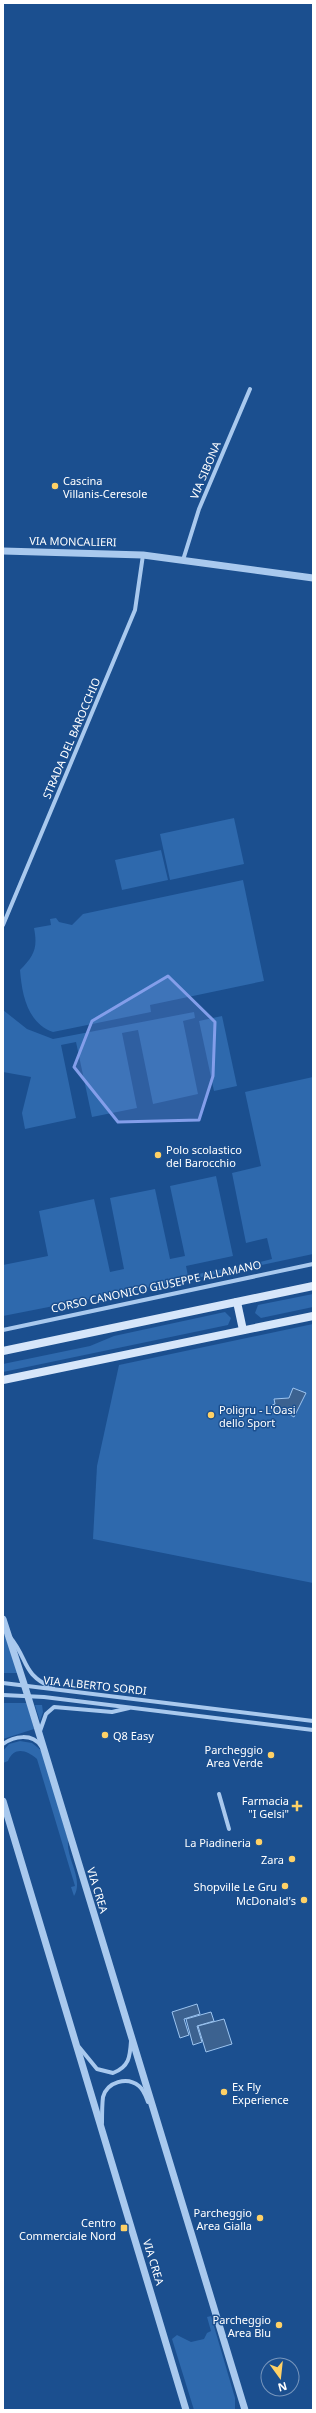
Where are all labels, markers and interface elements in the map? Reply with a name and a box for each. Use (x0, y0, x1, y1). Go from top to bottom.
street label: VIA SIBONA (186, 438, 224, 501)
place label: Cascina Villanis-Ceresole (63, 473, 147, 501)
marker: Cascina Villanis-Ceresole (50, 481, 60, 491)
street label: VIA MONCALIERI (29, 533, 117, 549)
street label: STRADA DEL BAROCCHIO (39, 675, 103, 801)
place label: Polo scolastico del Barocchio (166, 1142, 242, 1170)
marker: Polo scolastico del Barocchio (153, 1150, 163, 1160)
street label: CORSO CANONICO GIUSEPPE ALLAMANO (49, 1256, 263, 1316)
place label: Poligru - L'Oasi dello Sport (219, 1402, 296, 1430)
marker: Poligru - L'Oasi dello Sport (206, 1410, 216, 1420)
street label: VIA ALBERTO SORDI (43, 1672, 148, 1698)
place label: Q8 Easy (113, 1728, 154, 1743)
marker: Q8 Easy (100, 1730, 110, 1740)
place label: Parcheggio Area Verde (205, 1742, 263, 1770)
marker: Parcheggio Area Verde (266, 1750, 276, 1760)
place label: Farmacia "I Gelsi" (242, 1793, 289, 1821)
marker: Farmacia "I Gelsi" (292, 1801, 302, 1811)
place label: La Piadineria (184, 1835, 251, 1850)
marker: La Piadineria (254, 1837, 264, 1847)
place label: Zara (261, 1852, 284, 1867)
marker: Zara (287, 1854, 297, 1864)
street label: VIA CREA (84, 1865, 112, 1916)
place label: Shopville Le Gru (194, 1879, 277, 1894)
marker: Shopville Le Gru (280, 1881, 290, 1891)
place label: McDonald's (236, 1893, 296, 1908)
marker: McDonald's (299, 1895, 309, 1905)
place label: Ex Fly Experience (232, 2079, 289, 2107)
marker: Ex Fly Experience (219, 2087, 229, 2097)
place label: Parcheggio Area Gialla (194, 2205, 252, 2233)
marker: Parcheggio Area Gialla (255, 2213, 265, 2223)
place label: Centro Commerciale Nord (19, 2215, 116, 2243)
marker: Centro Commerciale Nord (119, 2223, 129, 2233)
street label: VIA CREA (140, 2237, 168, 2288)
place label: Parcheggio Area Blu (213, 2312, 271, 2340)
marker: Parcheggio Area Blu (274, 2320, 284, 2330)
north arrow (260, 2357, 300, 2397)
text: N (276, 2379, 289, 2396)

